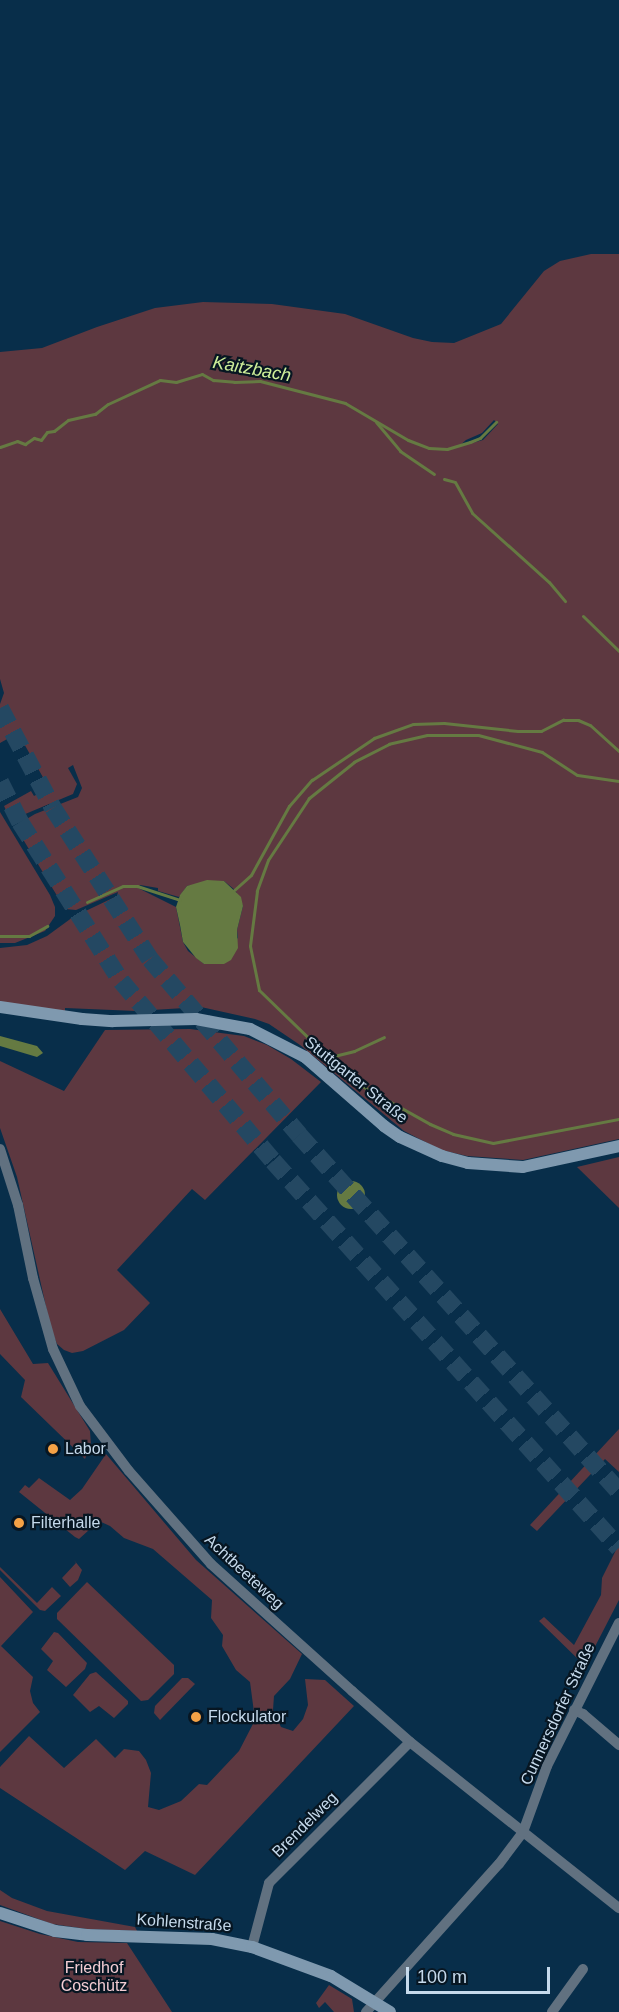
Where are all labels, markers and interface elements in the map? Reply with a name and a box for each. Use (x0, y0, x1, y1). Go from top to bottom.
water label: Kaitzbach (211, 352, 293, 386)
street label: Stuttgarter Straße (301, 1033, 411, 1127)
place label: Labor (65, 1439, 106, 1459)
marker: Labor (46, 1442, 60, 1456)
place label: Filterhalle (31, 1513, 100, 1533)
marker: Filterhalle (12, 1516, 26, 1530)
street label: Achtbeeteweg (200, 1530, 288, 1614)
street label: Cunnersdorfer Straße (517, 1640, 599, 1788)
place label: Flockulator (208, 1707, 286, 1727)
marker: Flockulator (189, 1710, 203, 1724)
street label: Brendelweg (268, 1788, 342, 1862)
street label: Kohlenstraße (136, 1910, 232, 1936)
scale bar (409, 1955, 553, 1993)
park label: Friedhof Coschütz (61, 1958, 127, 1996)
text: 100 m (417, 1967, 467, 1987)

